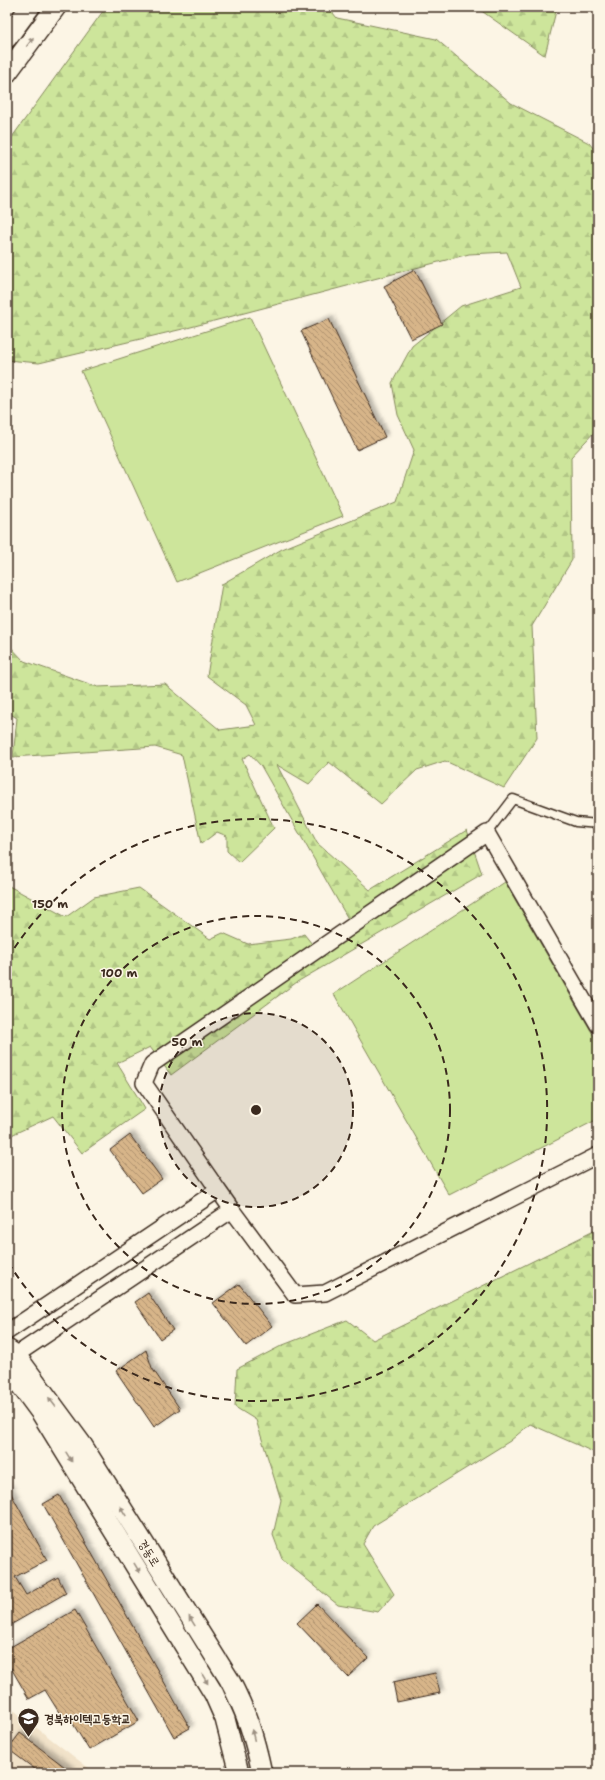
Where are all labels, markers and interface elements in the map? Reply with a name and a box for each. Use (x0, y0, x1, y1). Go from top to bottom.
one-way arrow (26, 36, 34, 47)
text: 150 m (32, 896, 68, 912)
text: 100 m (101, 965, 138, 981)
text: 50 m (172, 1034, 203, 1050)
centre of rings (249, 1103, 263, 1117)
one-way arrow (48, 1397, 56, 1408)
one-way arrow (65, 1451, 72, 1463)
one-way arrow (119, 1505, 126, 1517)
street label: 경동로 (135, 1536, 163, 1570)
one-way arrow (133, 1563, 141, 1573)
one-way arrow (188, 1616, 196, 1626)
one-way arrow (201, 1673, 209, 1684)
school or university icon: 경북하이텍고등학교 (16, 1706, 42, 1739)
place label: 경북하이텍고등학교 (44, 1711, 131, 1727)
one-way arrow (250, 1729, 256, 1741)

